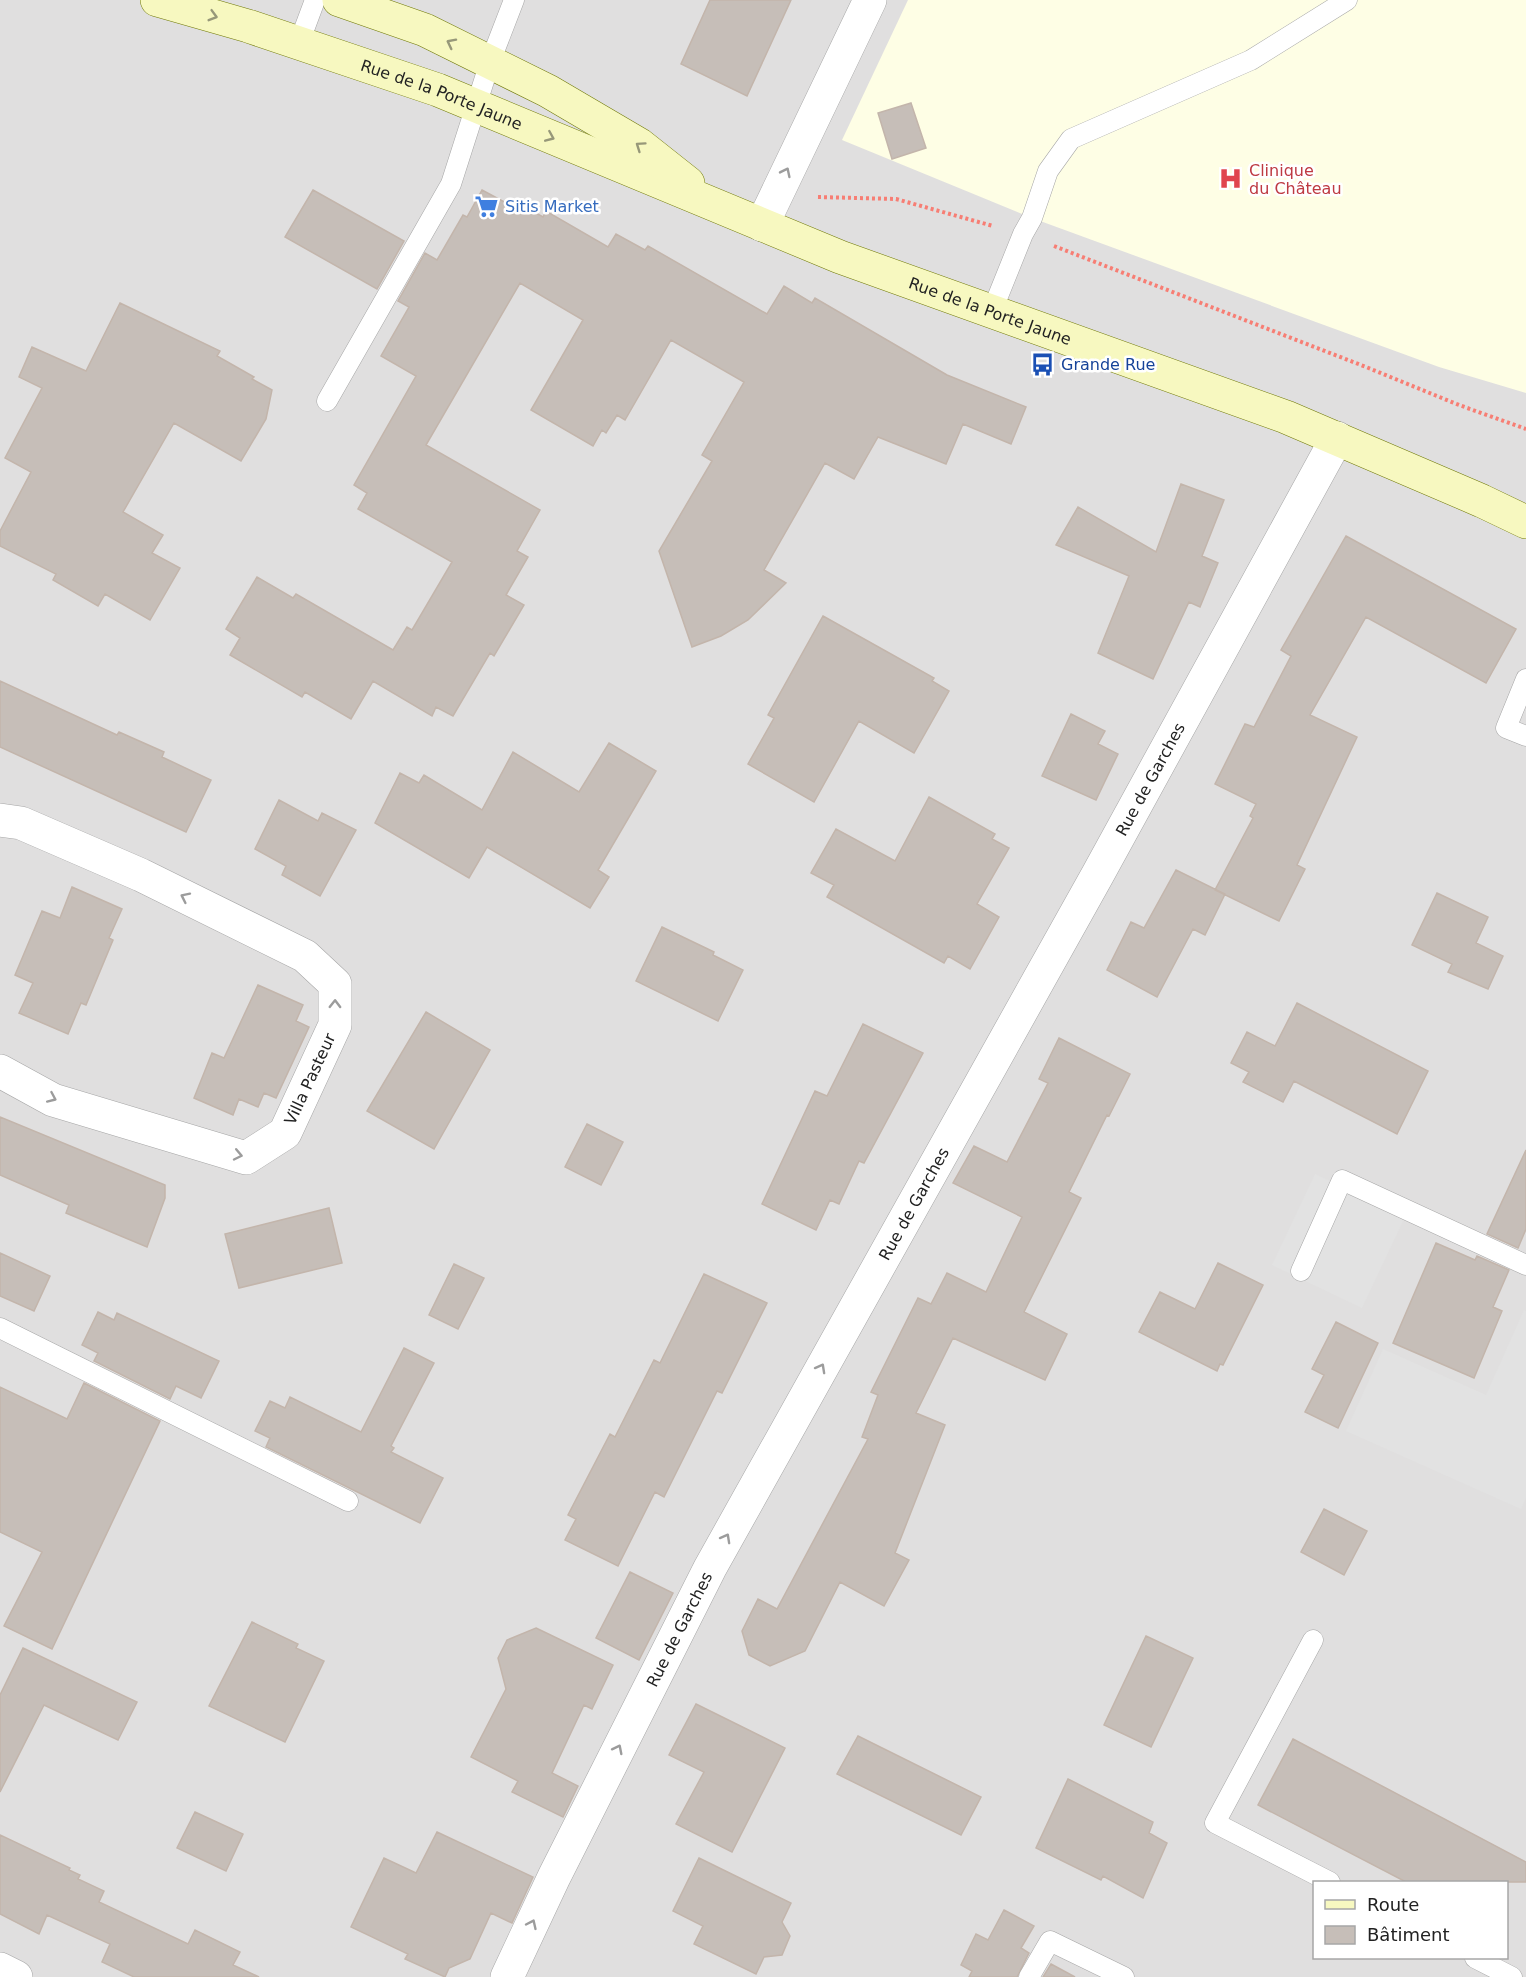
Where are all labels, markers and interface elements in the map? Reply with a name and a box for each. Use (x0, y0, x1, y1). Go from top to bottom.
one-way arrow (207, 9, 218, 21)
one-way arrow (447, 38, 458, 50)
street label: Rue de la Porte Jaune (358, 55, 525, 133)
one-way arrow (544, 130, 555, 142)
one-way arrow (636, 142, 647, 153)
place label: Clinique du Château (1249, 161, 1342, 198)
hospital icon: Clinique du Château (1218, 166, 1244, 192)
one-way arrow (779, 168, 791, 179)
supermarket icon: Sitis Market (474, 193, 500, 219)
place label: Sitis Market (505, 197, 599, 216)
street label: Rue de la Porte Jaune (906, 273, 1074, 349)
bus stop icon: Grande Rue (1030, 351, 1056, 377)
place label: Grande Rue (1061, 355, 1155, 374)
street label: Rue de Garches (1111, 719, 1189, 839)
one-way arrow (180, 892, 191, 904)
one-way arrow (329, 999, 341, 1008)
street label: Villa Pasteur (281, 1030, 340, 1128)
one-way arrow (45, 1090, 56, 1102)
street label: Rue de Garches (875, 1144, 953, 1263)
one-way arrow (233, 1147, 243, 1160)
one-way arrow (814, 1364, 825, 1374)
one-way arrow (719, 1534, 730, 1545)
street label: Rue de Garches (642, 1569, 716, 1690)
one-way arrow (611, 1745, 623, 1756)
legend (1313, 1881, 1508, 1959)
text: Route (1367, 1894, 1419, 1915)
one-way arrow (524, 1920, 536, 1931)
text: Bâtiment (1367, 1924, 1450, 1945)

